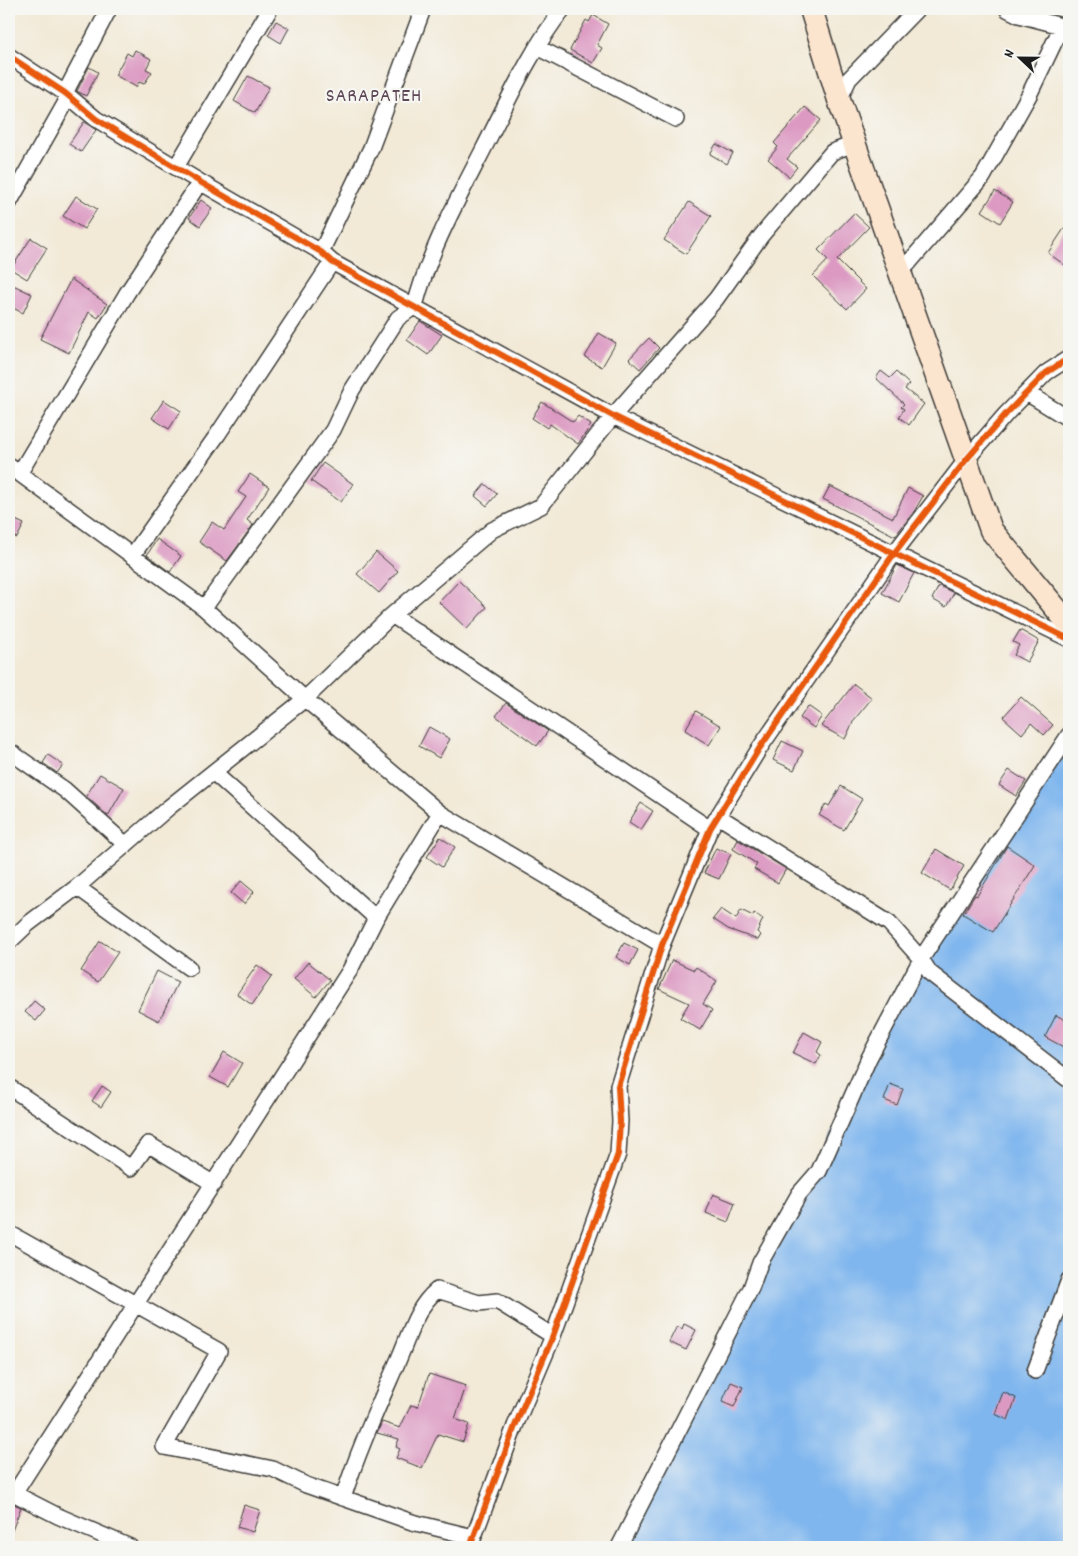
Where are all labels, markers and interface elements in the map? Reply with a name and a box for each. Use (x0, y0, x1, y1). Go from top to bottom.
north arrow (996, 32, 1046, 82)
text: N (999, 47, 1020, 61)
district label: SARAPATEH (326, 83, 422, 111)

